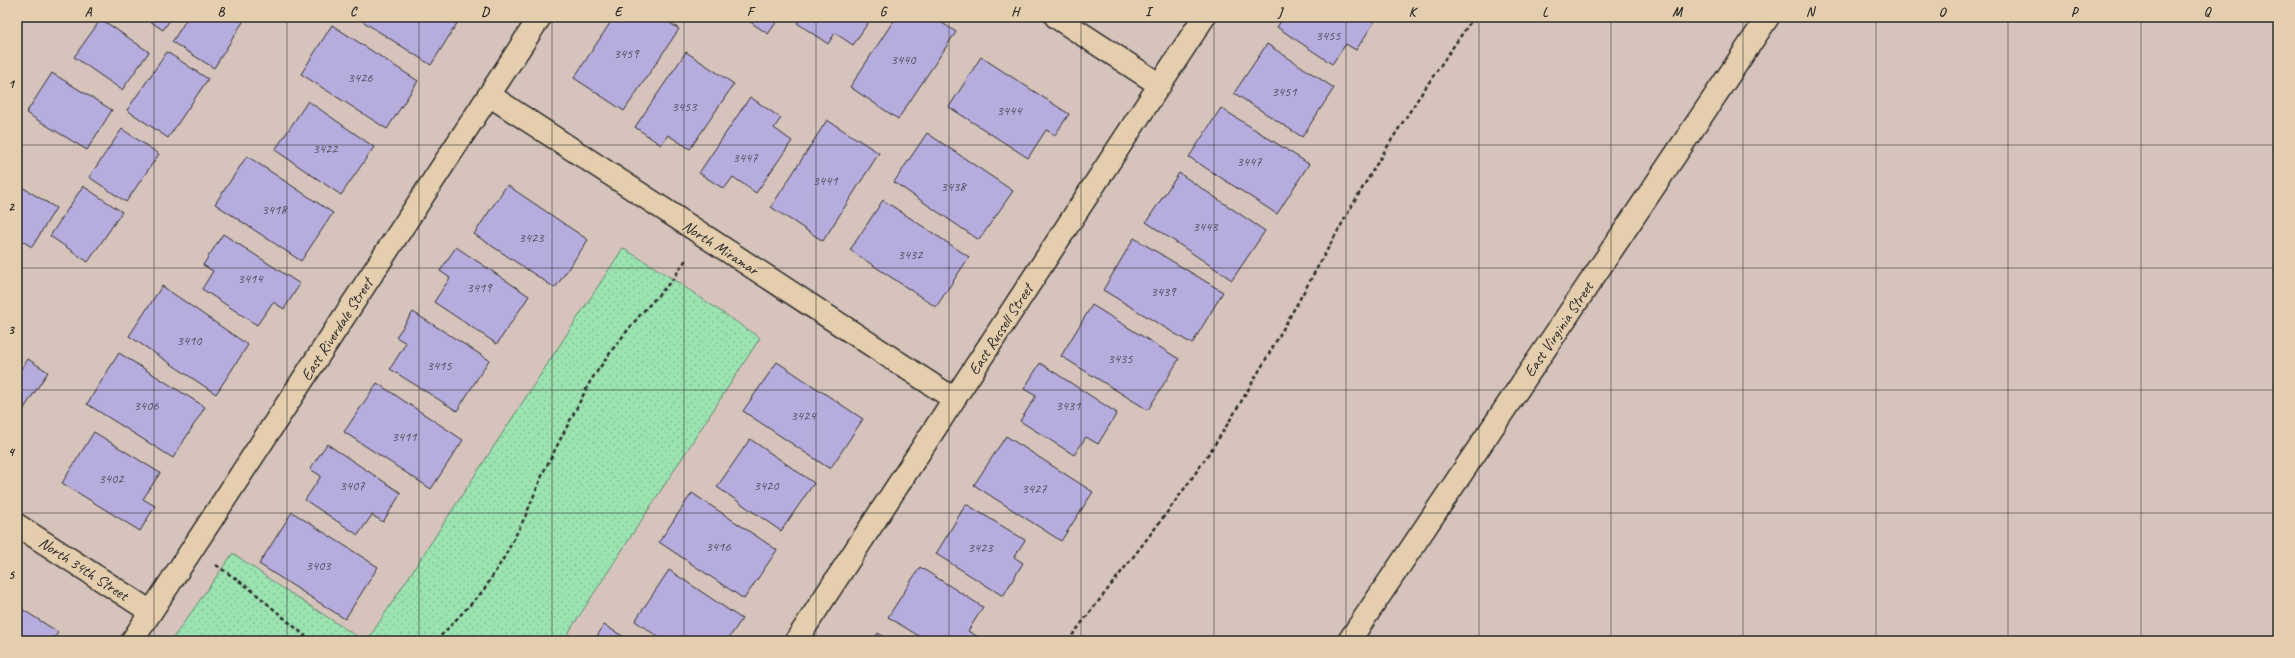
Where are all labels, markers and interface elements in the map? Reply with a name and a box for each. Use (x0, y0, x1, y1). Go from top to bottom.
text: A (85, 4, 93, 20)
text: B (218, 4, 226, 20)
text: C (350, 4, 358, 20)
text: D (481, 4, 490, 20)
text: E (615, 4, 624, 20)
text: F (747, 4, 756, 20)
text: G (880, 4, 888, 20)
text: H (1011, 4, 1021, 20)
text: I (1145, 4, 1154, 20)
text: J (1277, 4, 1284, 20)
text: K (1409, 4, 1419, 20)
text: L (1542, 4, 1549, 20)
text: M (1672, 4, 1683, 20)
text: N (1806, 4, 1817, 20)
text: O (1939, 4, 1948, 20)
text: P (2071, 4, 2080, 20)
text: Q (2204, 4, 2212, 20)
house number: 3455 (1315, 27, 1341, 44)
house number: 3459 (613, 45, 640, 62)
house number: 3440 (890, 51, 917, 68)
house number: 3426 (347, 69, 373, 86)
text: 1 (8, 76, 16, 92)
house number: 3451 (1271, 83, 1297, 100)
house number: 3453 (671, 98, 698, 115)
house number: 3444 (996, 102, 1023, 119)
house number: 3422 (312, 140, 339, 157)
house number: 3447 (732, 149, 758, 166)
house number: 3447 (1236, 153, 1262, 170)
house number: 3441 (812, 172, 838, 189)
house number: 3438 (940, 178, 967, 195)
text: 2 (8, 199, 15, 215)
house number: 3418 (261, 201, 288, 218)
street label: North Miramar (679, 216, 763, 281)
house number: 3443 (1192, 218, 1219, 235)
house number: 3423 (518, 229, 545, 246)
house number: 3432 (897, 246, 924, 263)
house number: 3414 (237, 270, 264, 287)
street label: East Riverdale Street (296, 272, 379, 384)
street label: East Virginia Street (1520, 277, 1599, 381)
street label: East Russell Street (964, 278, 1039, 379)
house number: 3419 (466, 279, 493, 296)
house number: 3439 (1150, 283, 1177, 300)
text: 3 (8, 322, 15, 338)
house number: 3410 (176, 332, 203, 349)
house number: 3435 (1107, 350, 1133, 367)
house number: 3415 (426, 357, 452, 374)
house number: 3406 (133, 397, 159, 414)
house number: 3431 (1055, 397, 1081, 414)
house number: 3424 (790, 407, 817, 424)
house number: 3411 (391, 428, 417, 445)
text: 4 (8, 444, 16, 460)
house number: 3402 (98, 470, 125, 487)
house number: 3407 (339, 477, 365, 494)
house number: 3420 (753, 477, 780, 494)
house number: 3427 (1021, 480, 1047, 497)
street label: North 34th Street (35, 532, 133, 606)
house number: 3416 (705, 538, 731, 555)
house number: 3423 (967, 539, 994, 556)
house number: 3403 (305, 557, 332, 574)
text: 5 (8, 567, 15, 583)

